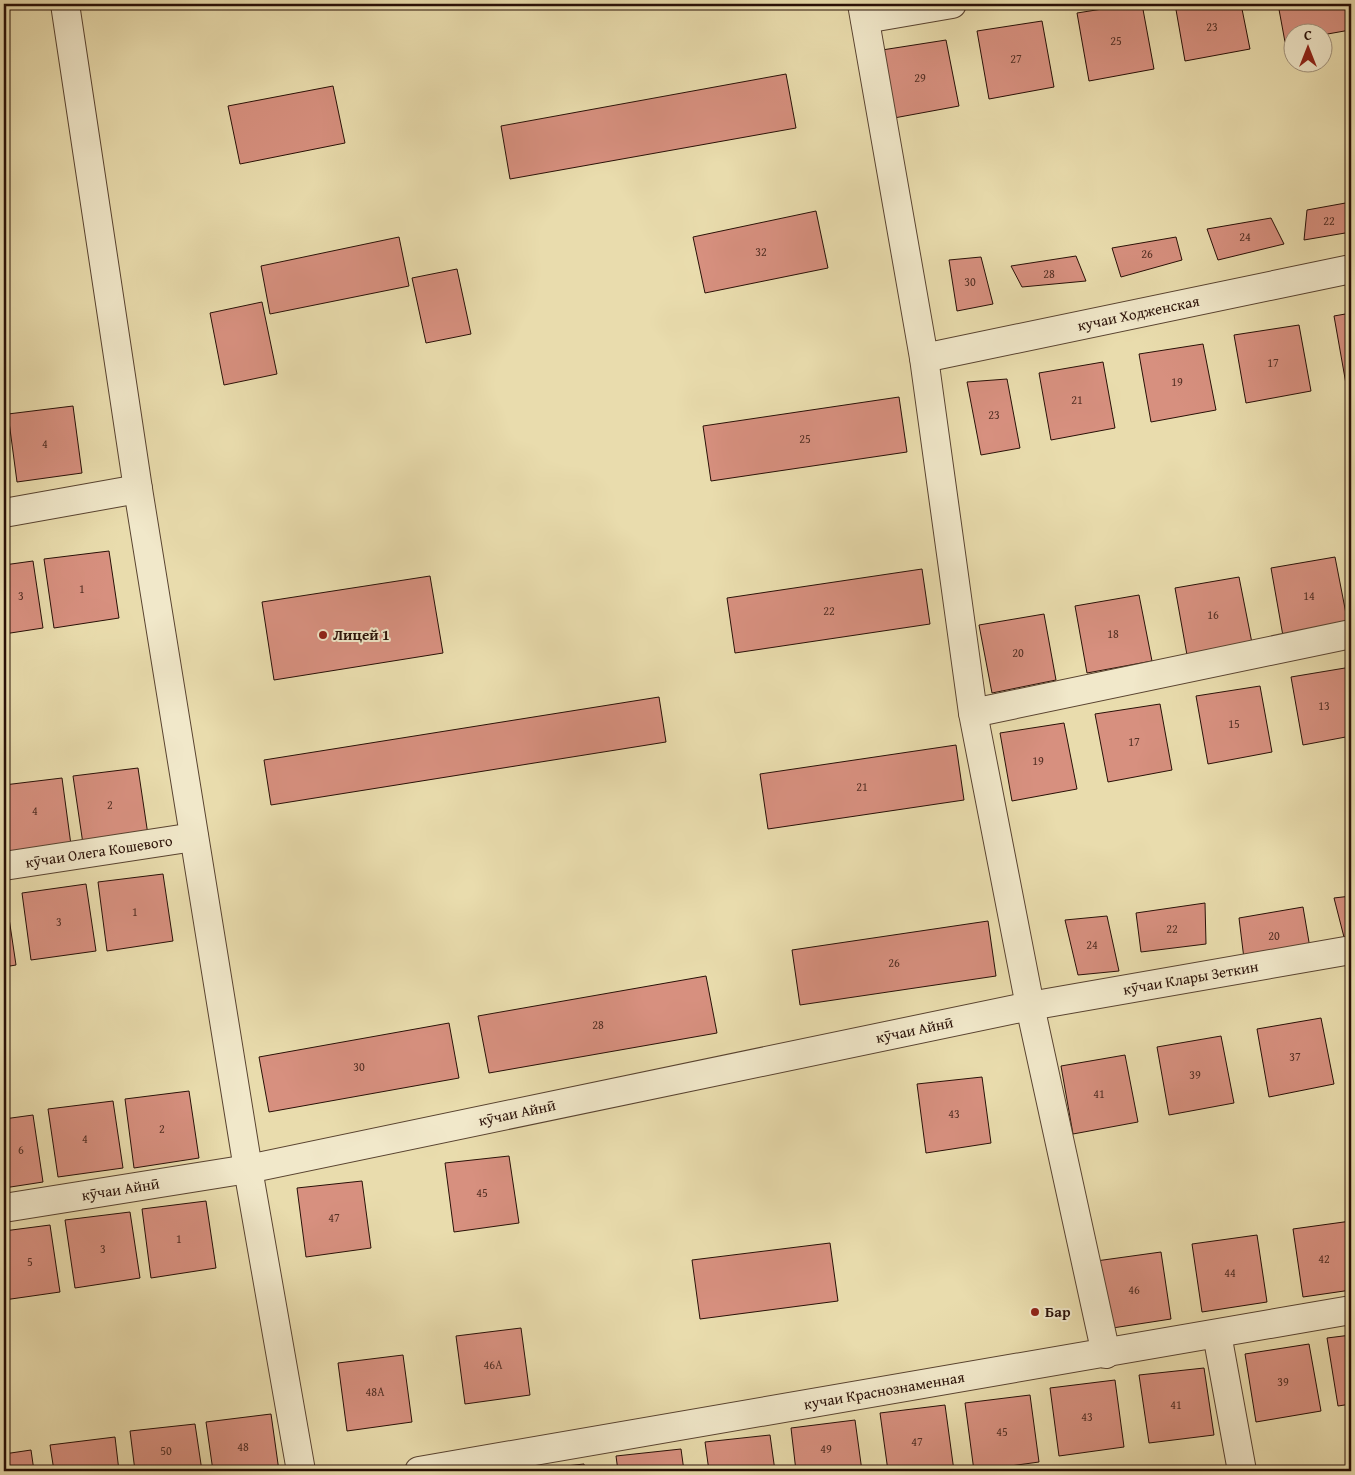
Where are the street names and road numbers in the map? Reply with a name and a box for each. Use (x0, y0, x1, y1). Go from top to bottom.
street label: кучаи Ходженская (1075, 290, 1202, 336)
street label: кӯчаи Олега Кошевого (24, 829, 174, 873)
street label: кӯчаи Клары Зеткин (1121, 955, 1260, 1000)
street label: кӯчаи Айнӣ (874, 1011, 955, 1048)
street label: кӯчаи Айнӣ (476, 1094, 558, 1131)
street label: кӯчаи Айнӣ (80, 1172, 161, 1205)
street label: кучаи Краснознаменная (802, 1366, 966, 1414)

